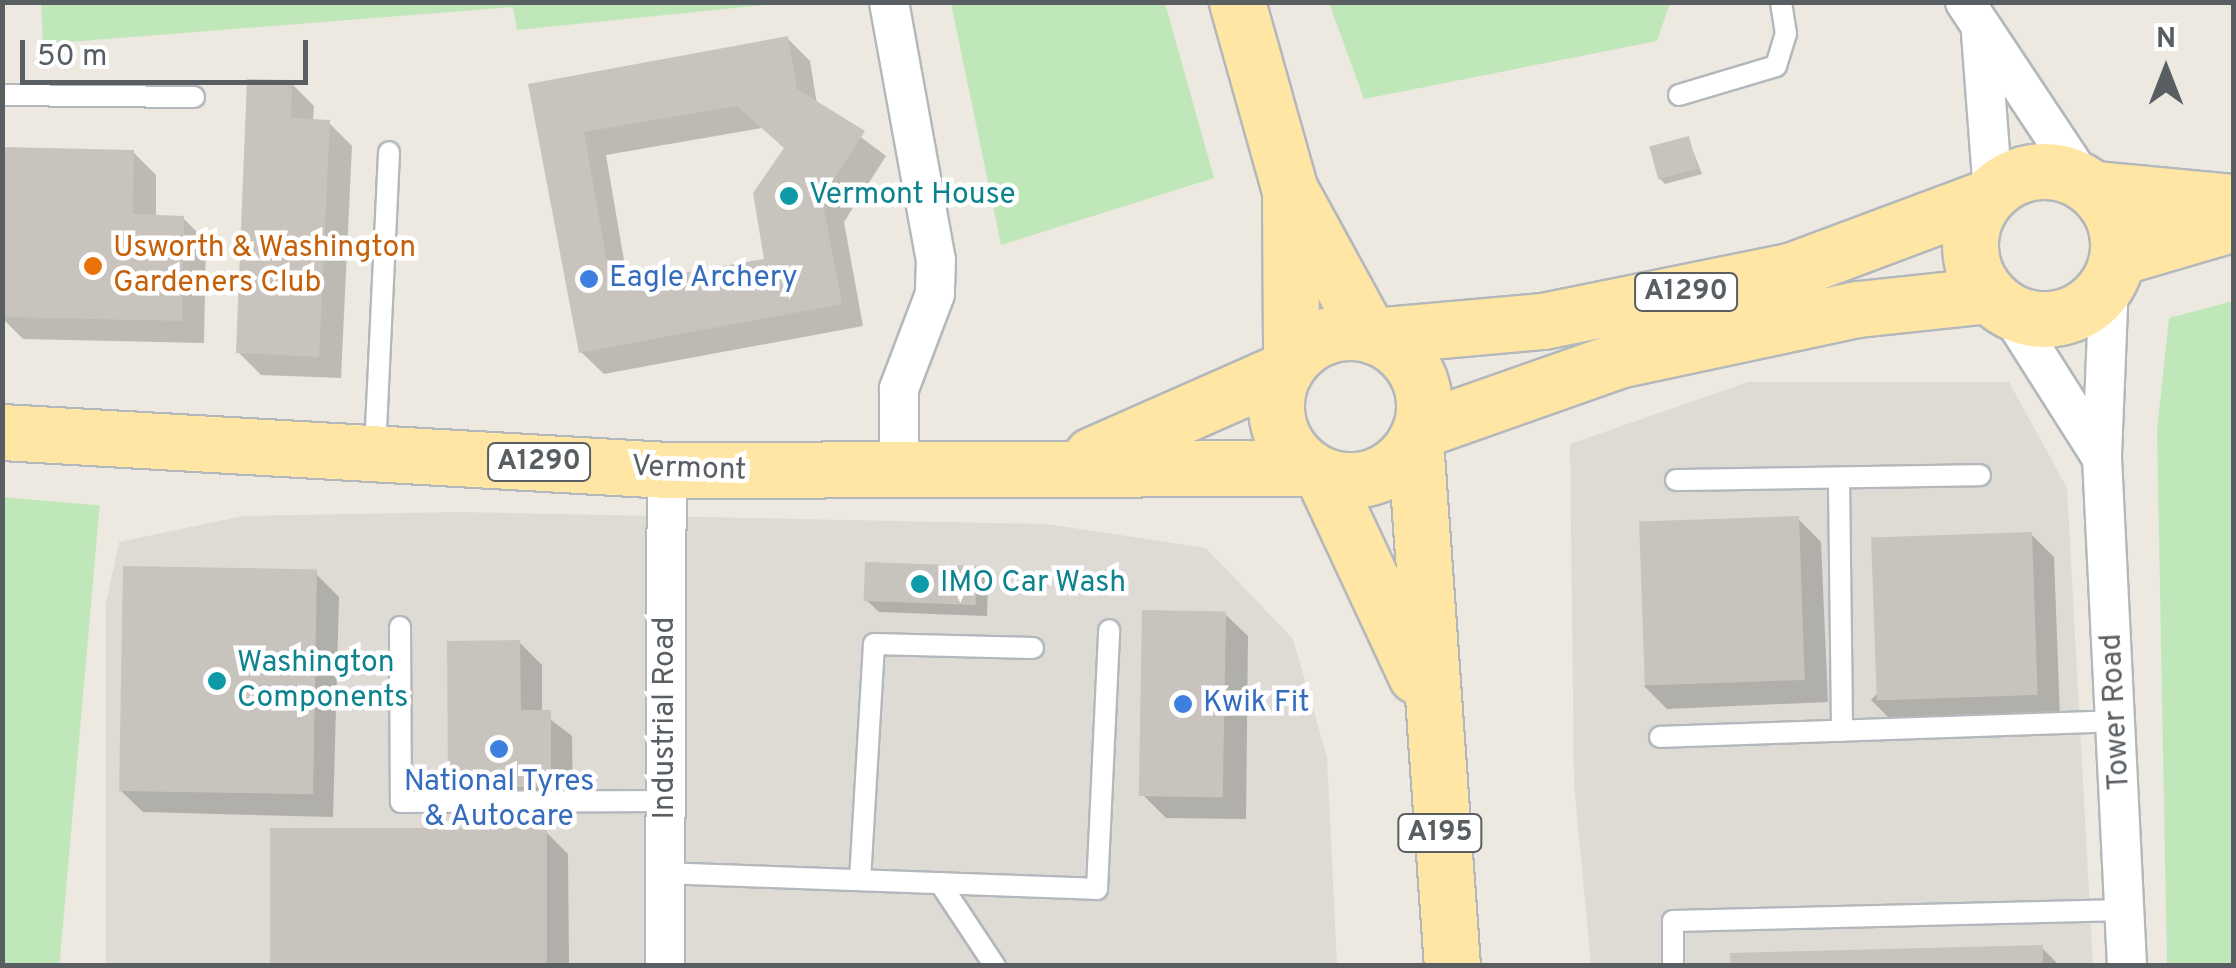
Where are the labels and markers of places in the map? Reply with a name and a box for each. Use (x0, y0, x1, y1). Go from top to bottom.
place label: Vermont House (809, 178, 1016, 214)
marker: Vermont House (778, 185, 800, 207)
place label: Usworth & Washington Gardeners Club (113, 231, 417, 302)
marker: Usworth & Washington Gardeners Club (82, 255, 104, 277)
place label: Eagle Archery (609, 261, 799, 297)
marker: Eagle Archery (578, 268, 600, 290)
place label: IMO Car Wash (940, 566, 1127, 602)
marker: IMO Car Wash (909, 573, 931, 595)
place label: Washington Components (237, 646, 408, 716)
marker: Washington Components (206, 670, 228, 692)
place label: Kwik Fit (1203, 686, 1310, 722)
marker: Kwik Fit (1172, 693, 1194, 715)
marker: National Tyres & Autocare (488, 738, 510, 760)
place label: National Tyres & Autocare (403, 765, 595, 836)

